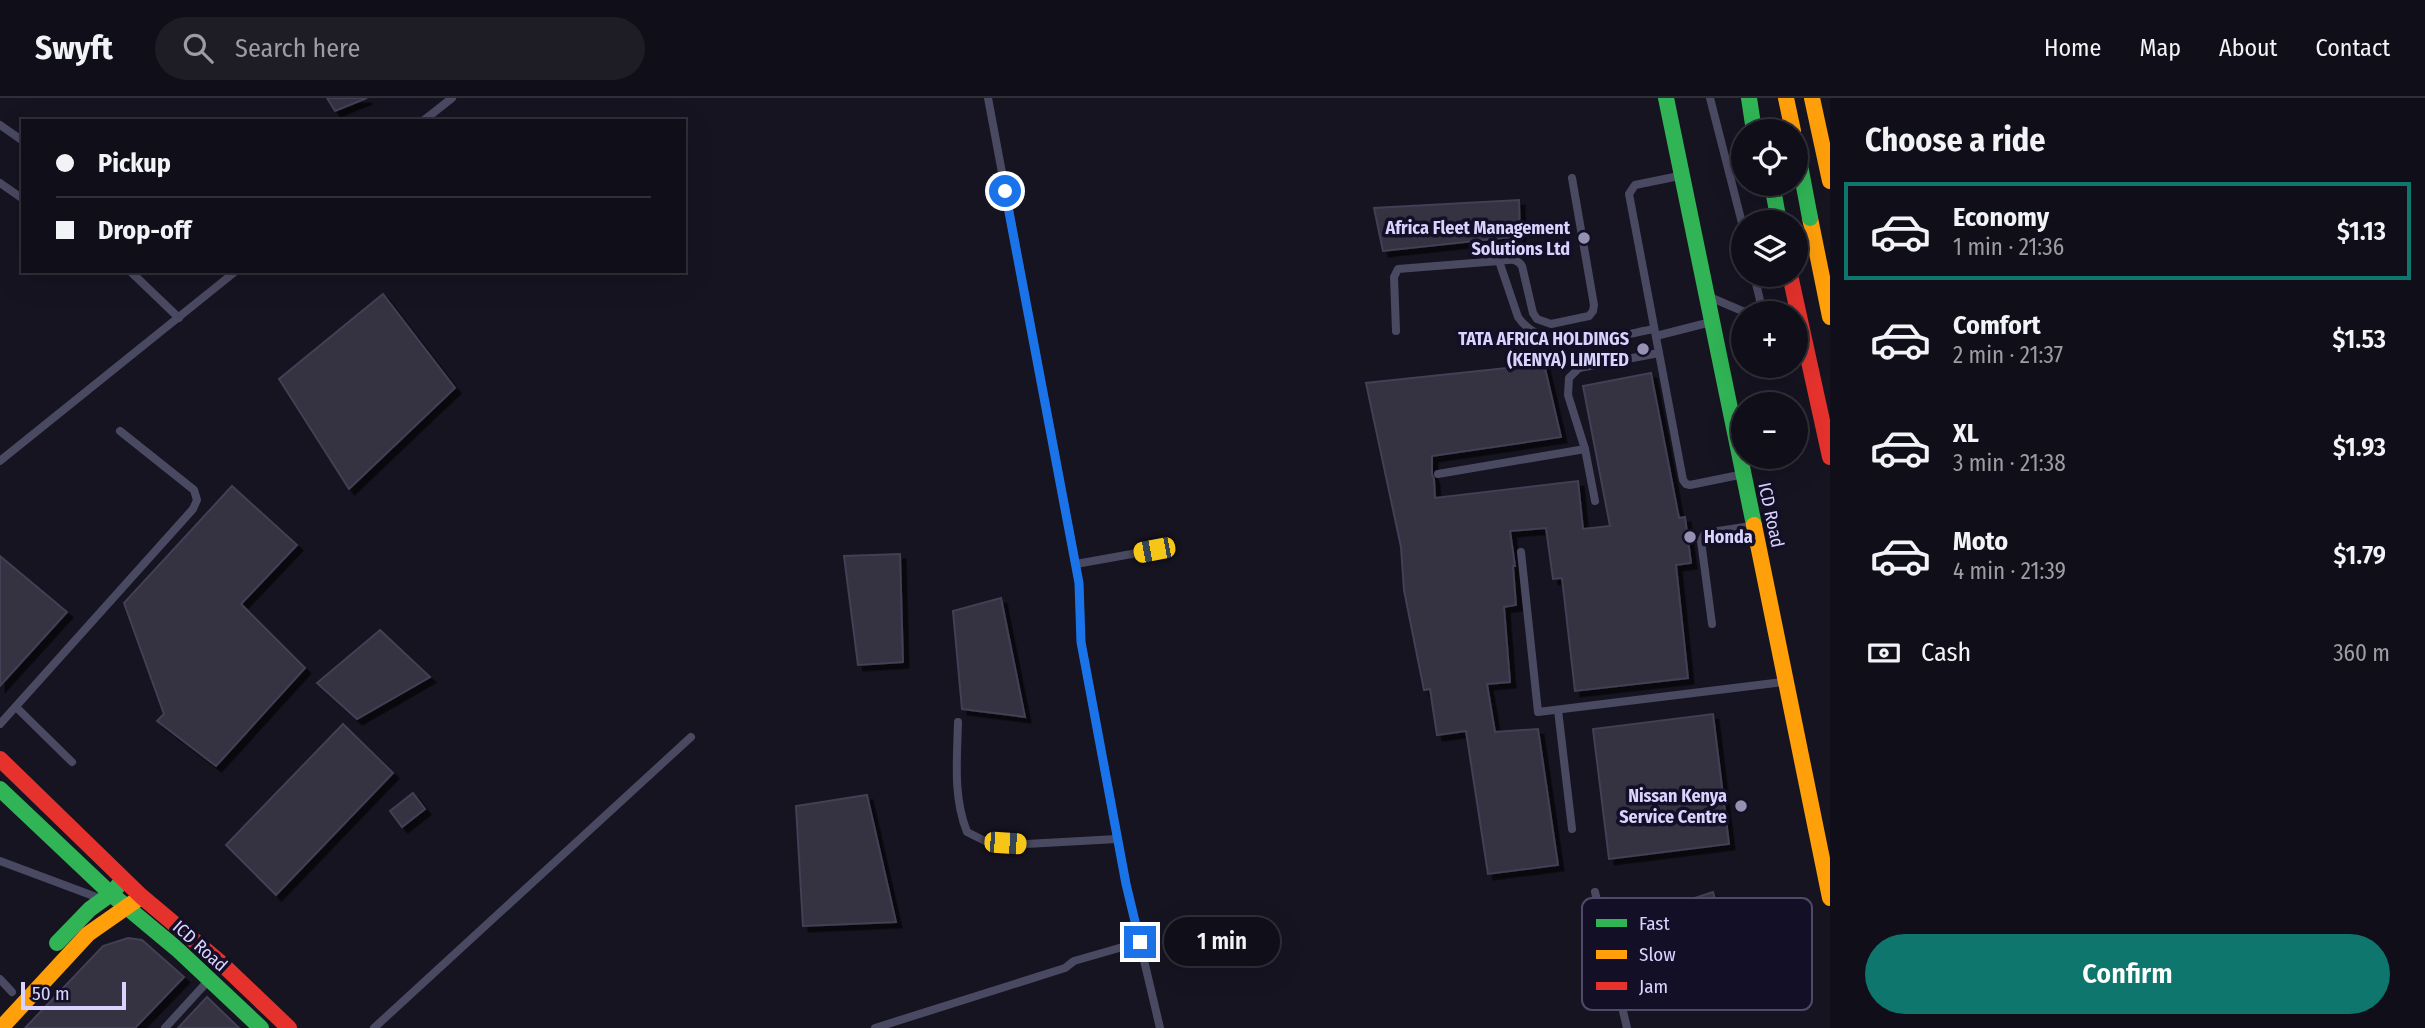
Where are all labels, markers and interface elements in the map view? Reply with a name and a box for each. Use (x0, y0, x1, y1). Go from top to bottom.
search box (155, 17, 645, 80)
text: Swyft (35, 28, 113, 68)
icon: search (179, 29, 217, 67)
text: Search here (235, 33, 360, 64)
text: Home (2044, 34, 2101, 62)
text: Map (2139, 34, 2181, 62)
text: About (2219, 34, 2277, 62)
text: Contact (2315, 34, 2390, 62)
map controls (1731, 119, 1808, 469)
button: locate (1731, 119, 1808, 196)
text: Choose a ride (1865, 121, 2046, 159)
text: Pickup (98, 148, 171, 179)
route start (989, 175, 1021, 207)
icon: car (1869, 200, 1932, 263)
text: Economy (1953, 202, 2049, 233)
button: layers (1731, 210, 1808, 287)
text: Drop-off (98, 215, 191, 246)
text: $1.13 (2337, 216, 2386, 247)
place label: Africa Fleet Management Solutions Ltd (1384, 217, 1571, 260)
marker: Africa Fleet Management Solutions Ltd (1576, 230, 1592, 246)
text: 1 min · 21:36 (1953, 233, 2064, 261)
button: + (1731, 301, 1808, 378)
icon: car (1869, 308, 1932, 371)
text: Comfort (1953, 310, 2041, 341)
text: $1.53 (2333, 324, 2386, 355)
place label: TATA AFRICA HOLDINGS (KENYA) LIMITED (1458, 328, 1629, 371)
marker: TATA AFRICA HOLDINGS (KENYA) LIMITED (1635, 341, 1651, 357)
text: 2 min · 21:37 (1953, 341, 2063, 369)
button: − (1731, 392, 1808, 469)
icon: car (1869, 416, 1932, 479)
text: XL (1953, 418, 1979, 449)
text: $1.93 (2333, 432, 2386, 463)
text: 3 min · 21:38 (1953, 449, 2066, 477)
street label: ICD Road (1753, 480, 1789, 550)
icon: car (1869, 524, 1932, 587)
place label: Honda (1704, 526, 1753, 548)
text: Moto (1953, 526, 2008, 557)
marker: Honda (1682, 529, 1698, 545)
car (1132, 536, 1177, 564)
text: $1.79 (2333, 540, 2386, 571)
text: 4 min · 21:39 (1953, 557, 2066, 585)
icon: cash (1865, 634, 1903, 672)
text: Cash (1921, 637, 1971, 668)
text: 360 m (2333, 639, 2390, 667)
place label: Nissan Kenya Service Centre (1619, 785, 1727, 828)
marker: Nissan Kenya Service Centre (1733, 798, 1749, 814)
car (984, 831, 1027, 855)
legend (1582, 898, 1812, 1010)
text: Fast (1639, 912, 1670, 935)
street label: ICD Road (168, 916, 232, 976)
callout: 1 min (1164, 918, 1280, 966)
route end (1124, 926, 1156, 958)
text: 1 min (1197, 927, 1247, 955)
button: Confirm (1865, 934, 2390, 1014)
text: Slow (1639, 943, 1676, 966)
text: Jam (1639, 975, 1668, 998)
scale bar (21, 979, 126, 1011)
text: 50 m (32, 982, 70, 1005)

